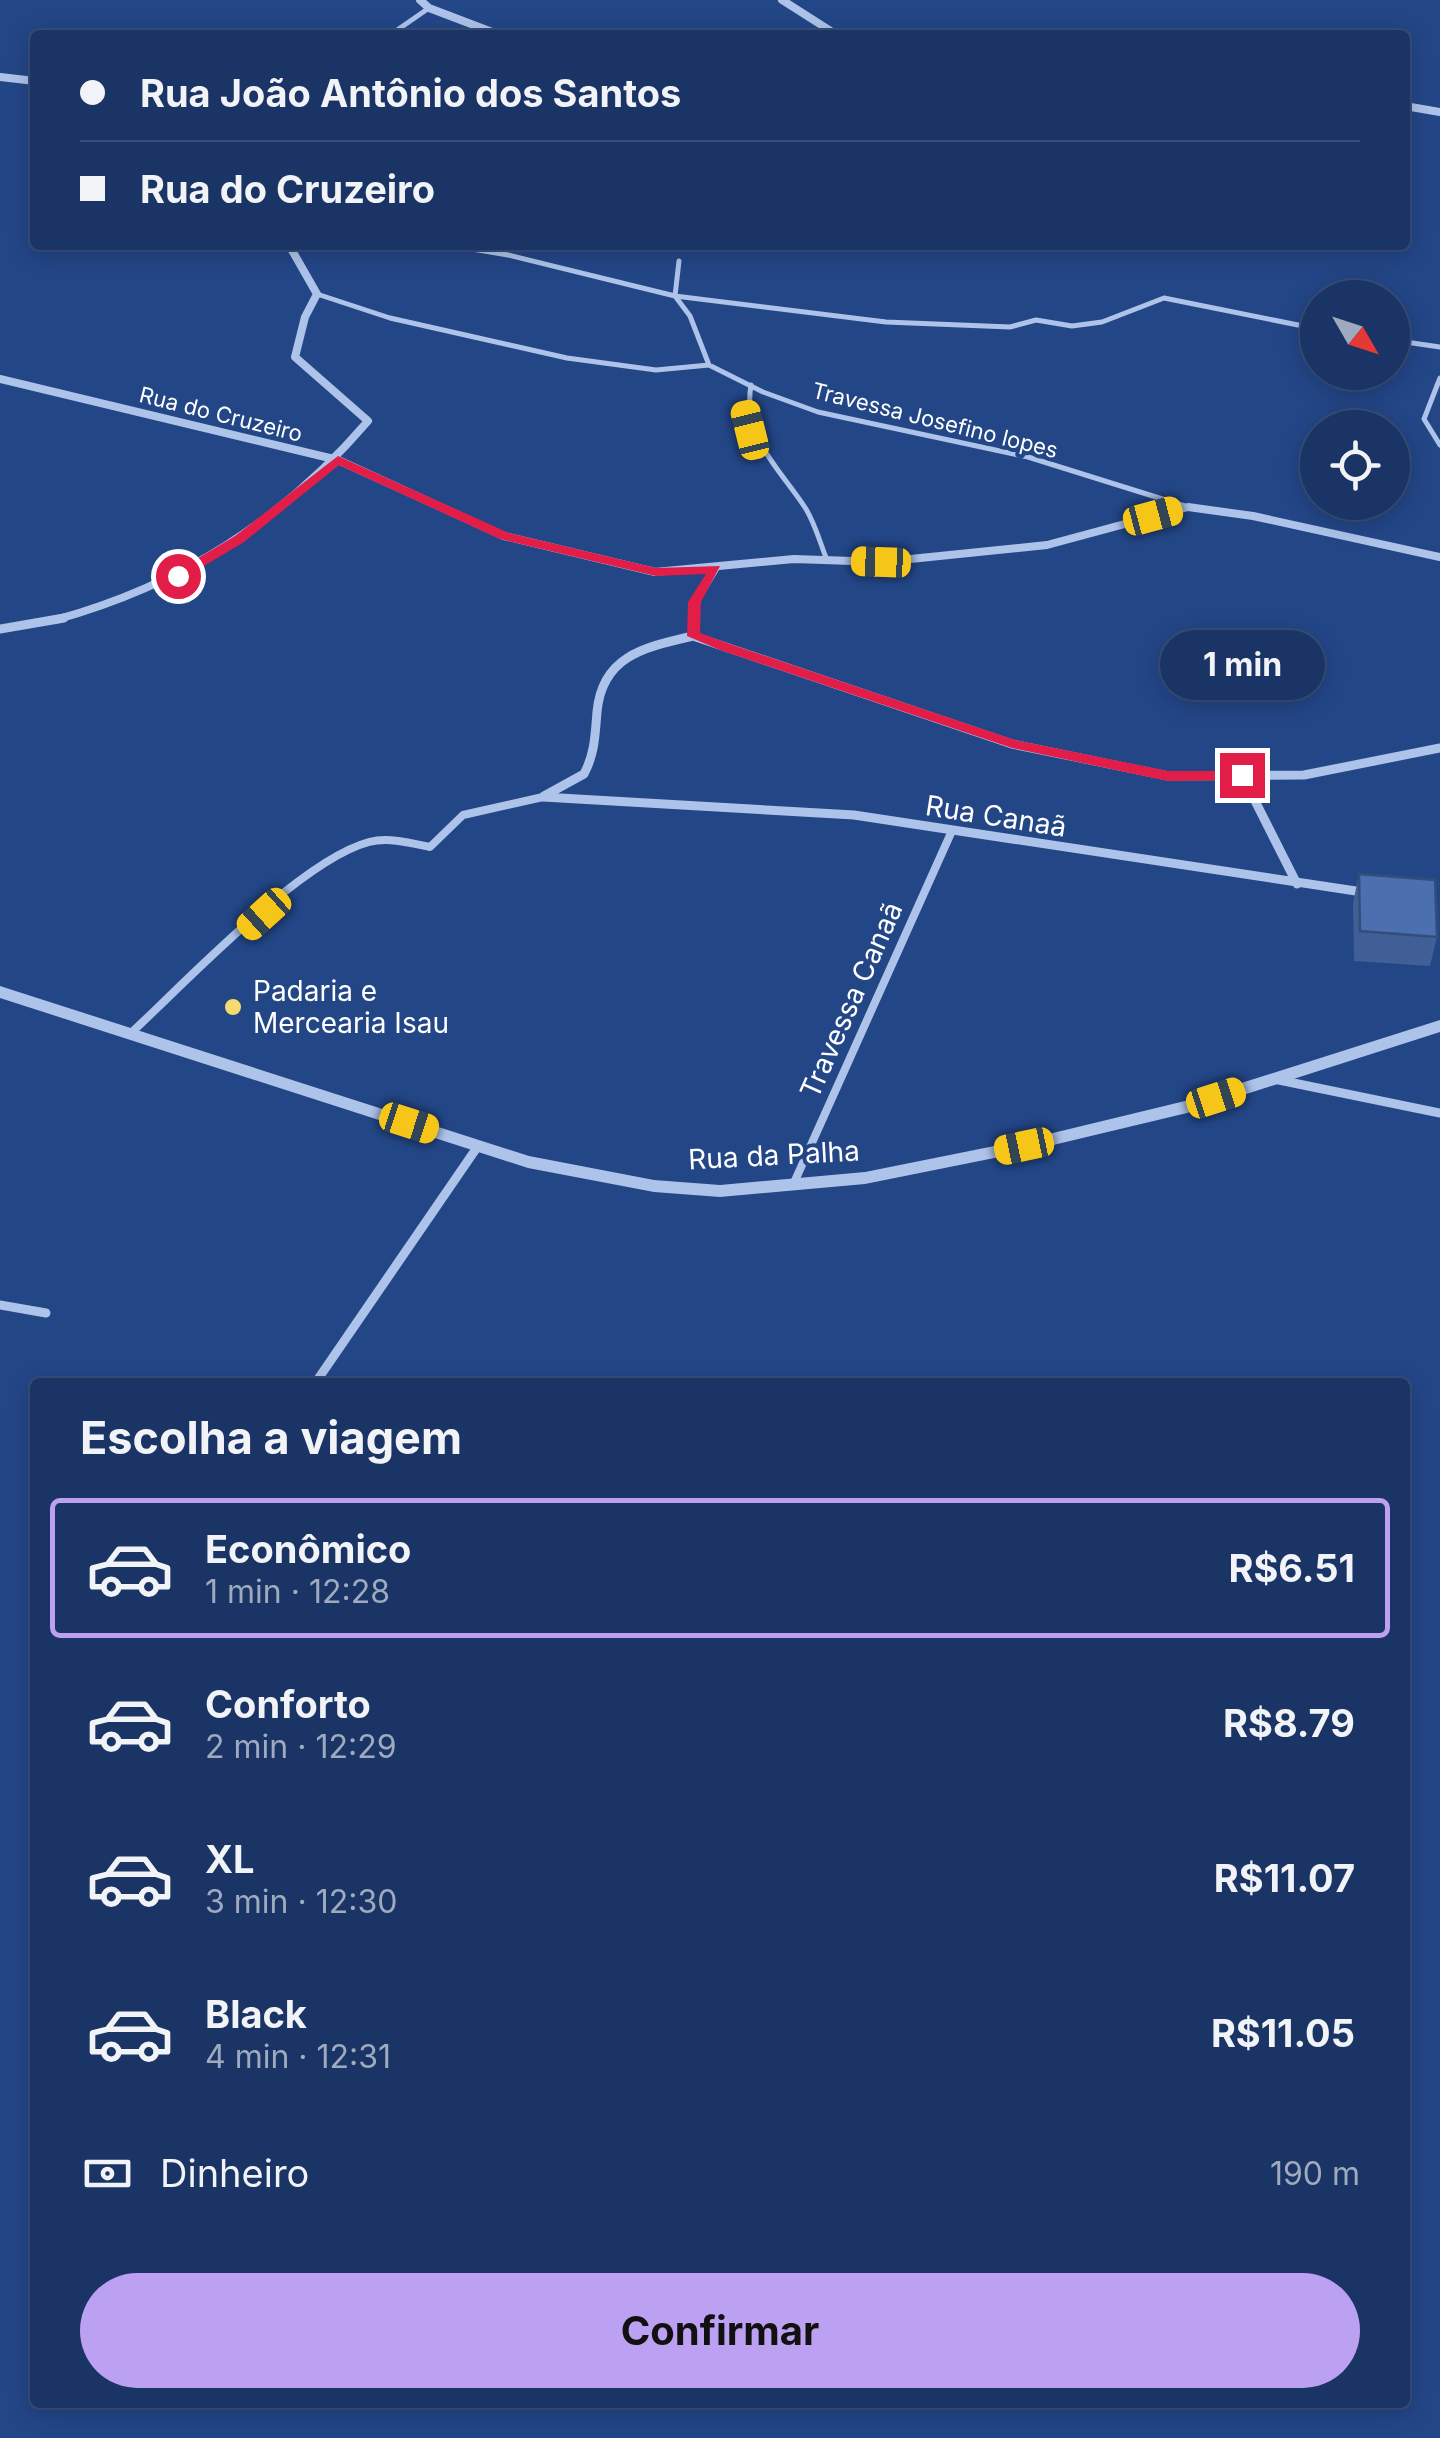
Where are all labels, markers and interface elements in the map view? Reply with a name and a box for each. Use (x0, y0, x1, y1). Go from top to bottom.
text: Rua João Antônio dos Santos (140, 70, 681, 116)
text: Rua do Cruzeiro (140, 166, 435, 212)
north arrow (1300, 280, 1410, 390)
map controls (1300, 280, 1410, 520)
street label: Travessa Josefino lopes (809, 377, 1061, 463)
street label: Rua do Cruzeiro (137, 381, 305, 447)
car (728, 397, 772, 463)
button: locate (1300, 410, 1410, 520)
car (1120, 494, 1186, 538)
car (850, 546, 912, 578)
route start (156, 554, 201, 599)
callout: 1 min (1160, 630, 1324, 700)
text: 1 min (1203, 645, 1282, 684)
route end (1220, 753, 1265, 798)
street label: Rua Canaã (923, 788, 1069, 844)
car (232, 883, 296, 945)
street label: Travessa Canaã (793, 897, 909, 1103)
place label: Padaria e Mercearia Isau (253, 974, 449, 1040)
marker: Padaria e Mercearia Isau (222, 996, 244, 1018)
car (1183, 1074, 1249, 1122)
car (376, 1099, 442, 1147)
car (992, 1125, 1056, 1167)
street label: Rua da Palha (687, 1134, 861, 1176)
text: Escolha a viagem (80, 1410, 462, 1465)
icon: car (85, 1523, 175, 1613)
text: Econômico (205, 1526, 411, 1572)
text: R$6.51 (1228, 1545, 1355, 1591)
text: 1 min · 12:28 (205, 1572, 390, 1611)
icon: car (85, 1678, 175, 1768)
text: Conforto (205, 1681, 371, 1727)
text: R$8.79 (1223, 1700, 1355, 1746)
text: 2 min · 12:29 (205, 1727, 397, 1766)
icon: car (85, 1833, 175, 1923)
text: XL (205, 1836, 255, 1882)
text: R$11.07 (1214, 1855, 1355, 1901)
text: 3 min · 12:30 (205, 1882, 397, 1921)
icon: car (85, 1988, 175, 2078)
text: Black (205, 1991, 307, 2037)
text: R$11.05 (1211, 2010, 1355, 2056)
text: 4 min · 12:31 (205, 2037, 391, 2076)
icon: cash (80, 2146, 135, 2201)
text: Dinheiro (160, 2150, 309, 2196)
text: 190 m (1270, 2154, 1360, 2193)
button: Confirmar (80, 2273, 1360, 2388)

